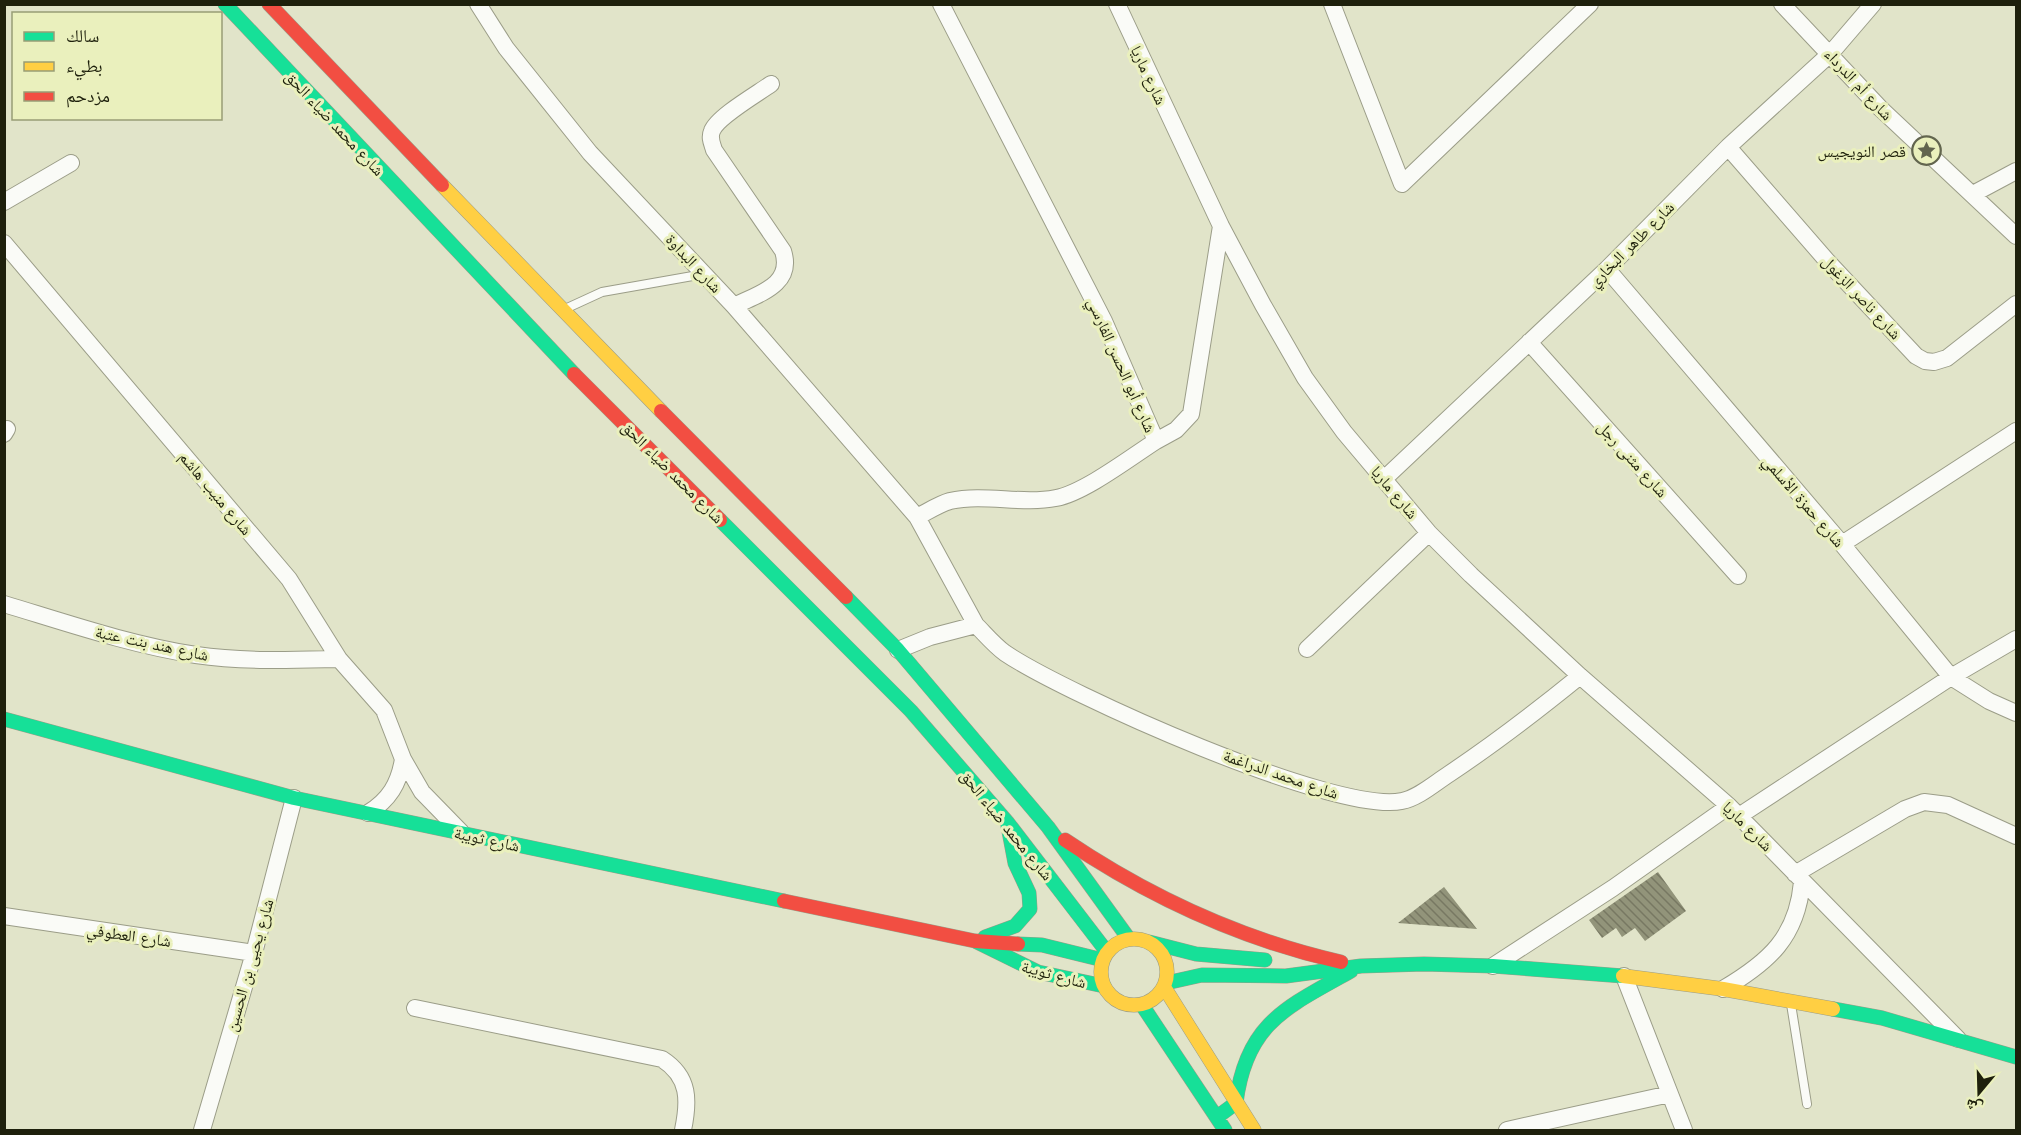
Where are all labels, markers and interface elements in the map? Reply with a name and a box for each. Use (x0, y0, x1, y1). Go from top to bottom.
legend (12, 12, 222, 120)
text: سالك (66, 25, 99, 46)
street label: شارع ماريا (1126, 43, 1170, 108)
street label: شارع أم الدرداء (1820, 44, 1897, 125)
text: بطيء (66, 55, 103, 81)
street label: شارع محمد ضياء الحق (280, 67, 388, 180)
text: مزدحم (66, 85, 110, 108)
place icon: قصر النويجيس (1911, 135, 1943, 167)
place label: قصر النويجيس (1817, 142, 1906, 162)
street label: شارع طاهر البخاري (1585, 198, 1680, 293)
street label: شارع البداوة (661, 230, 726, 297)
street label: شارع ناصر الزغول (1817, 252, 1905, 344)
street label: شارع أبو الحسن الفارسي (1080, 295, 1160, 437)
street label: شارع محمد ضياء الحق (617, 417, 728, 528)
street label: شارع مثنى رجل (1593, 417, 1672, 502)
street label: شارع منيب هاشم (174, 448, 256, 540)
street label: شارع حمزة الأسلمي (1756, 452, 1849, 553)
street label: شارع ماريا (1366, 462, 1422, 523)
street label: شارع هند بنت عتبة (93, 622, 210, 666)
street label: شارع محمد الدراغمة (1221, 746, 1341, 804)
street label: شارع محمد ضياء الحق (956, 766, 1057, 885)
street label: شارع ماريا (1718, 797, 1777, 856)
street label: شارع ثويبة (452, 823, 521, 857)
street label: شارع يحيى بن الحسين (221, 897, 278, 1034)
street label: شارع العطوفي (85, 920, 172, 954)
street label: شارع ثويبة (1019, 957, 1088, 993)
north arrow (1949, 1063, 2009, 1123)
text: ش (1963, 1095, 1985, 1118)

